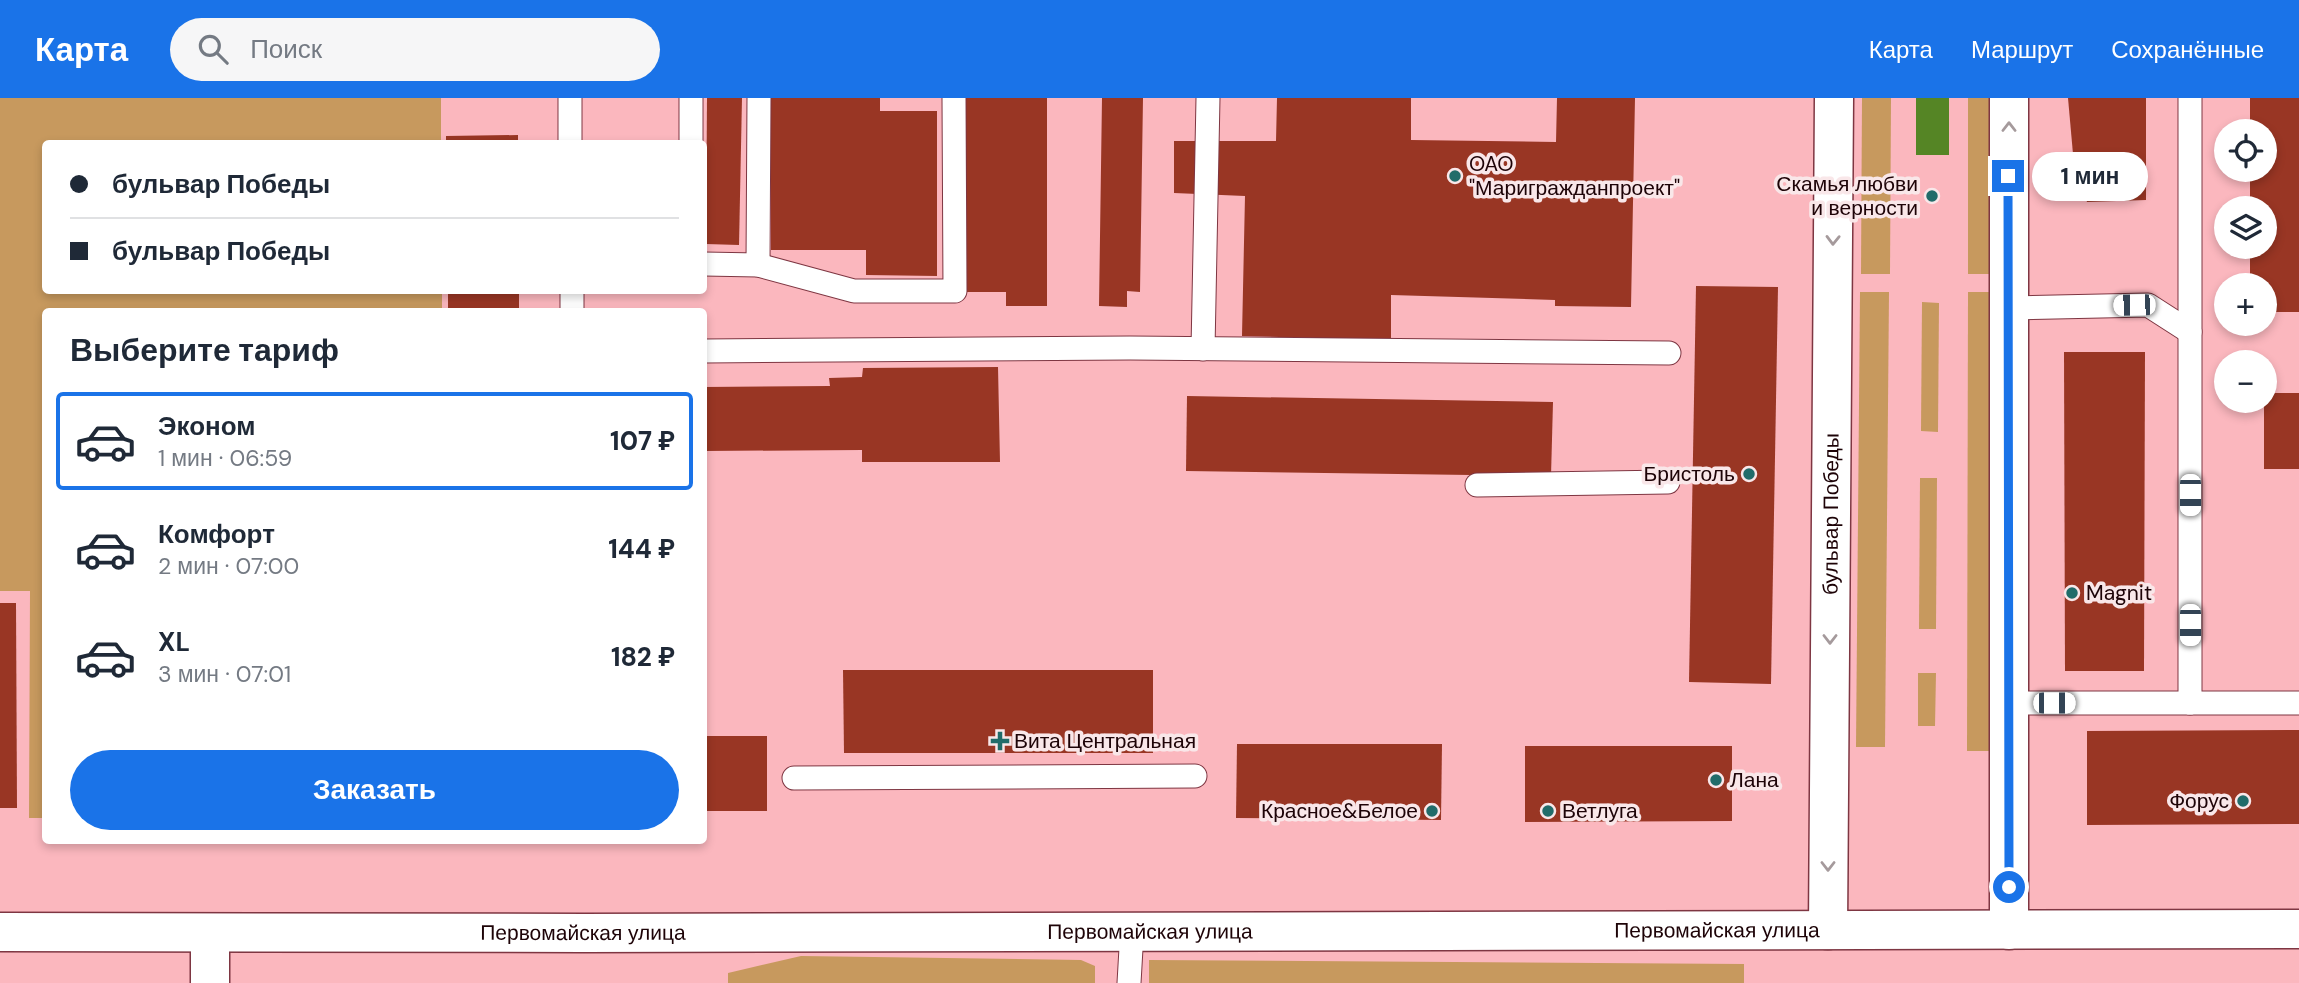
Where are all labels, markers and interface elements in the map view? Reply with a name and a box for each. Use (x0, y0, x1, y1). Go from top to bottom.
search box (170, 18, 660, 81)
text: Карта (35, 28, 128, 71)
icon: search (194, 30, 232, 68)
text: Поиск (250, 32, 322, 66)
text: Карта (1869, 34, 1933, 65)
text: Маршрут (1971, 34, 2073, 65)
text: Сохранённые (2111, 34, 2264, 65)
map controls (2214, 119, 2277, 413)
button: locate (2214, 119, 2277, 182)
one-way arrow (2001, 121, 2017, 131)
place label: OAO "Маригражданпроект" (1469, 150, 1680, 202)
callout: 1 мин (2032, 152, 2148, 200)
route end (1992, 160, 2024, 192)
text: 1 мин (2061, 161, 2119, 191)
text: бульвар Победы (112, 167, 330, 201)
marker: OAO "Маригражданпроект" (1447, 168, 1463, 184)
place label: Скамья любви и верности (1776, 170, 1918, 222)
marker: Скамья любви и верности (1924, 188, 1940, 204)
button: layers (2214, 196, 2277, 259)
text: бульвар Победы (112, 234, 330, 268)
one-way arrow (1825, 235, 1841, 245)
button: + (2214, 273, 2277, 336)
car (2113, 294, 2156, 316)
text: Выберите тариф (70, 329, 339, 371)
button: − (2214, 350, 2277, 413)
text: Эконом (158, 409, 256, 443)
icon: car (74, 410, 137, 473)
text: 107 ₽ (610, 424, 675, 458)
street label: бульвар Победы (1816, 433, 1846, 595)
text: 1 мин · 06:59 (158, 443, 292, 473)
place label: Бристоль (1644, 460, 1735, 488)
marker: Бристоль (1741, 466, 1757, 482)
car (2180, 474, 2201, 516)
text: Комфорт (158, 517, 275, 551)
icon: car (74, 518, 137, 581)
text: 144 ₽ (608, 532, 675, 566)
text: 2 мин · 07:00 (158, 551, 299, 581)
place label: Magnit (2086, 579, 2152, 607)
marker: Magnit (2064, 585, 2080, 601)
car (2180, 604, 2201, 646)
text: XL (158, 625, 190, 659)
icon: car (74, 626, 137, 689)
one-way arrow (1822, 633, 1837, 644)
text: 182 ₽ (611, 640, 675, 674)
text: 3 мин · 07:01 (158, 659, 291, 689)
car (2034, 693, 2076, 714)
place label: Вита Центральная (1014, 727, 1196, 755)
marker: Вита Центральная (992, 733, 1008, 749)
button: Заказать (70, 750, 679, 830)
place label: Лана (1730, 766, 1779, 794)
marker: Лана (1708, 772, 1724, 788)
place label: Форус (2169, 787, 2229, 815)
marker: Форус (2235, 793, 2251, 809)
place label: Красное&Белое (1261, 797, 1418, 825)
place label: Ветлуга (1562, 797, 1638, 825)
marker: Красное&Белое (1424, 803, 1440, 819)
marker: Ветлуга (1540, 803, 1556, 819)
one-way arrow (1820, 861, 1836, 872)
route start (1993, 871, 2025, 903)
street label: Первомайская улица (1614, 916, 1820, 945)
street label: Первомайская улица (1047, 917, 1253, 946)
street label: Первомайская улица (480, 919, 686, 947)

